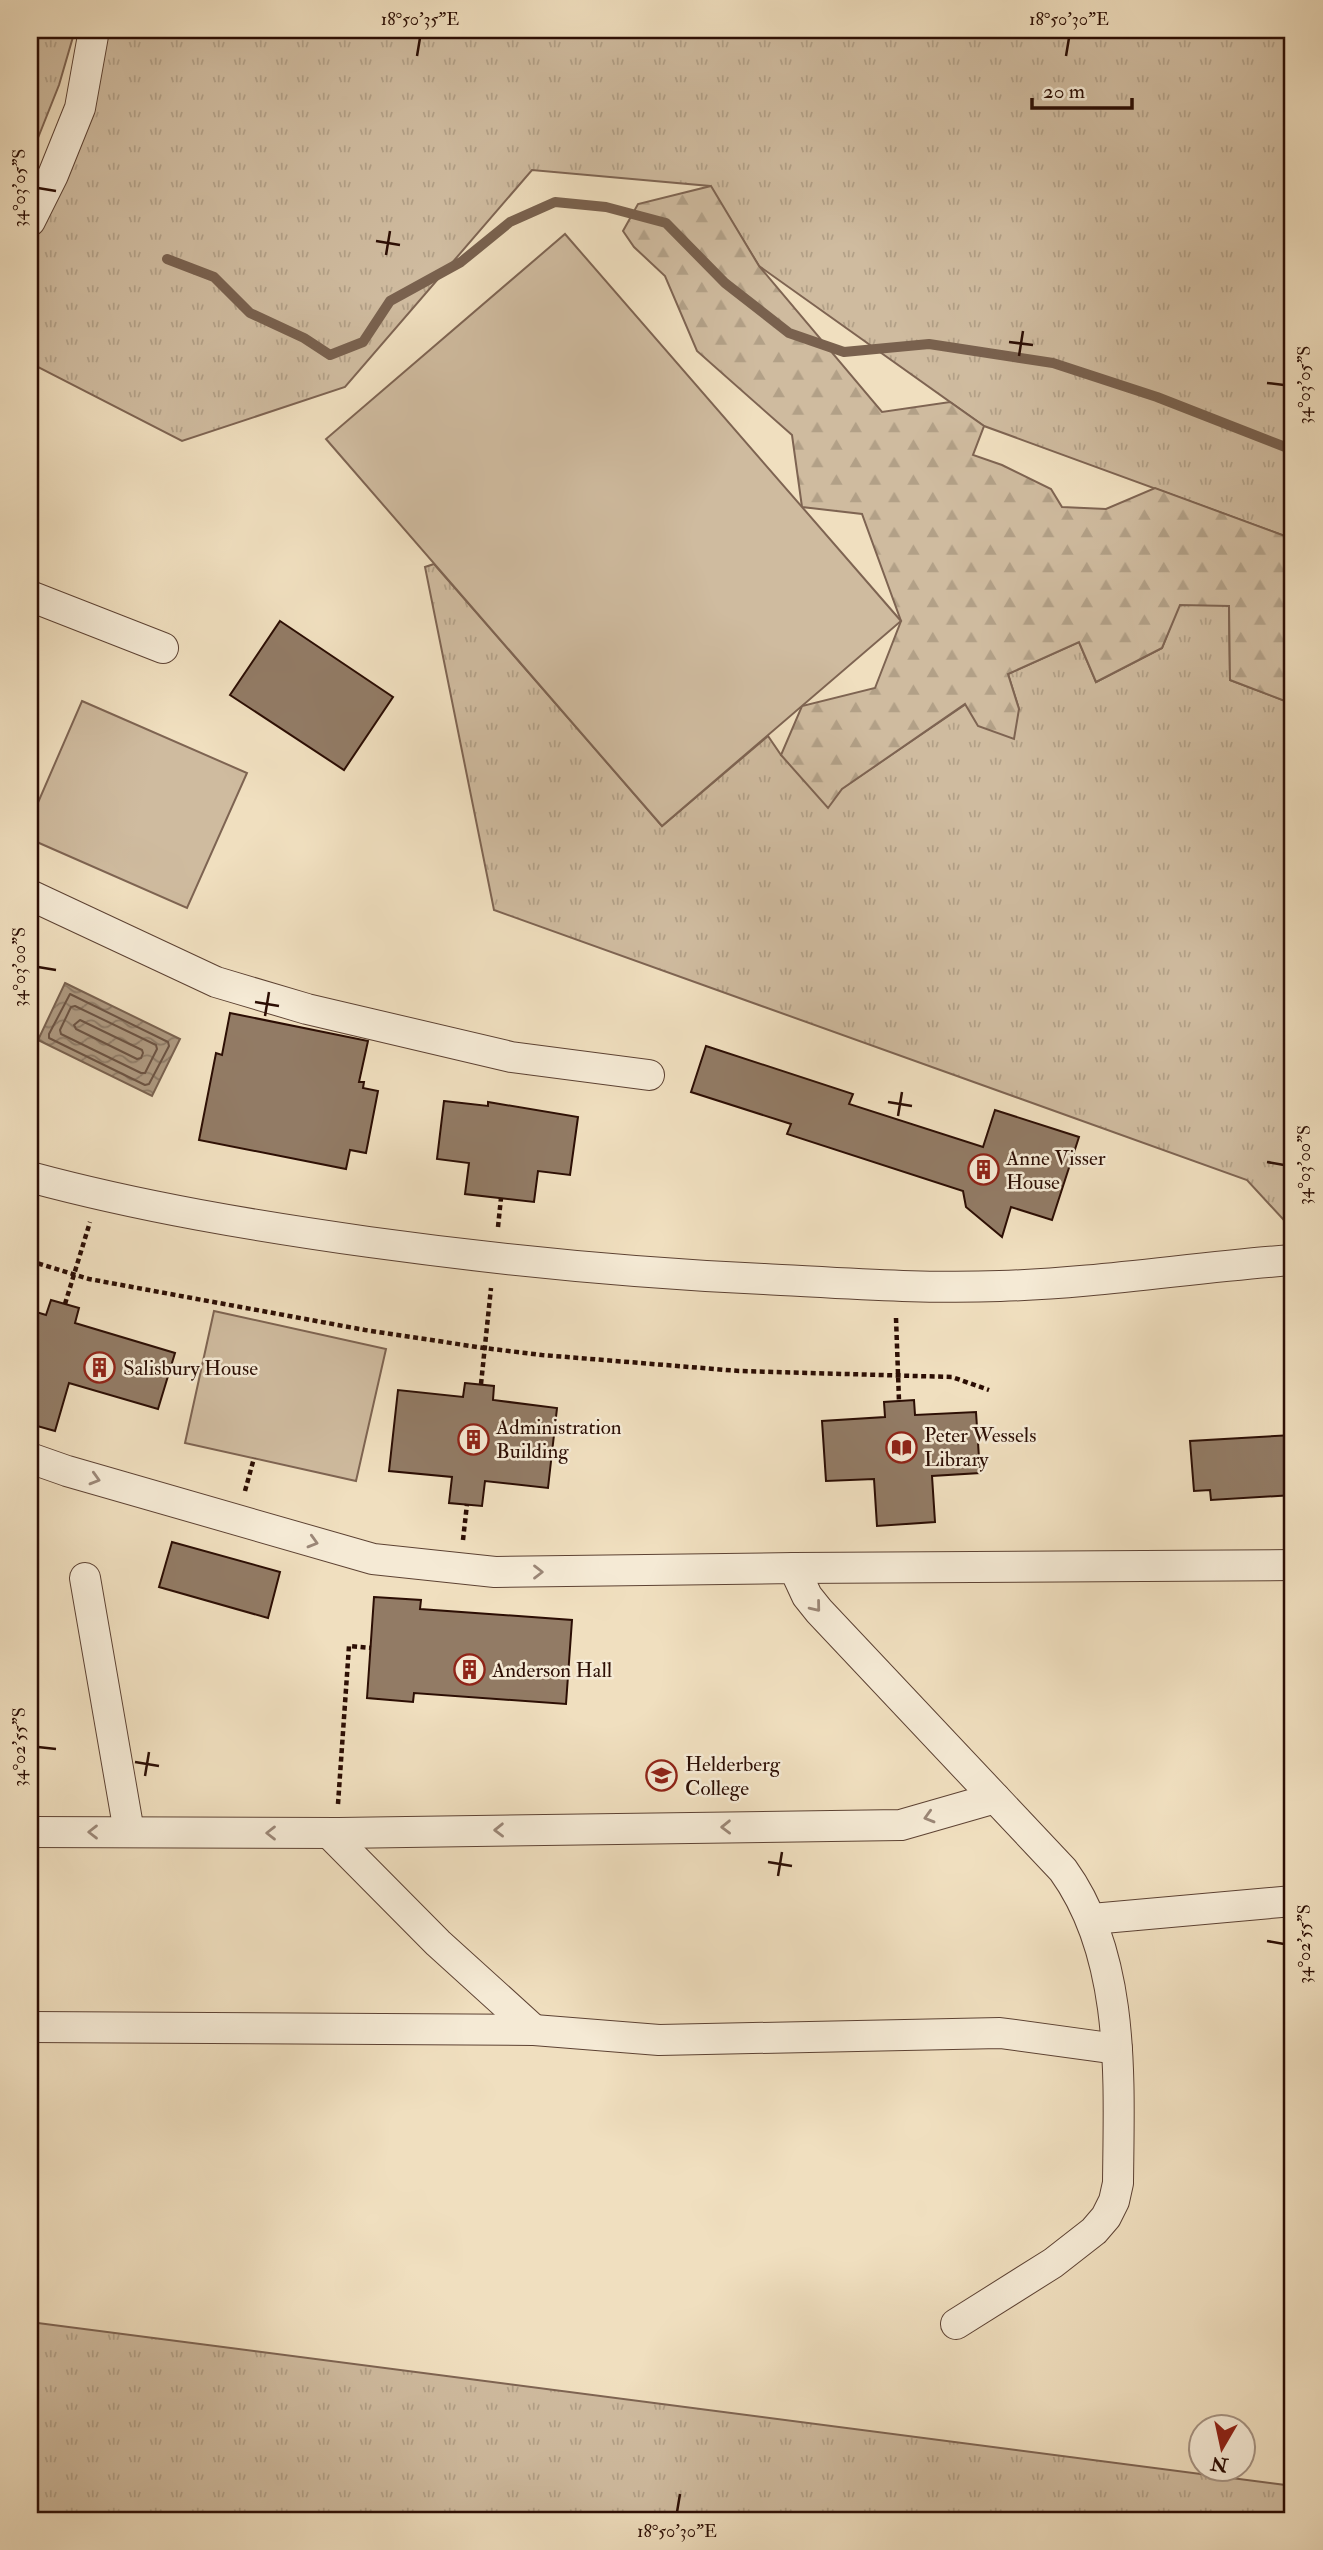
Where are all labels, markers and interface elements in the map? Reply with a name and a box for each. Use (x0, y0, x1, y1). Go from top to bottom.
text: 18°50'35"E (381, 8, 459, 31)
text: 18°50'30"E (1029, 8, 1109, 31)
scale bar (1032, 66, 1132, 110)
text: 20 m (1043, 78, 1085, 105)
text: 34°03'05"S (8, 149, 31, 227)
text: 34°03'05"S (1293, 346, 1316, 424)
text: 34°03'00"S (8, 927, 31, 1007)
text: 34°03'00"S (1293, 1125, 1316, 1205)
place label: Anne Visser House (1005, 1145, 1106, 1196)
building icon: Anne Visser House (966, 1153, 1000, 1187)
building icon: Salisbury House (83, 1351, 117, 1385)
place label: Salisbury House (123, 1355, 258, 1382)
place label: Administration Building (495, 1414, 622, 1465)
building icon: Administration Building (456, 1422, 490, 1456)
place label: Peter Wessels Library (924, 1422, 1036, 1473)
library icon: Peter Wessels Library (884, 1430, 918, 1464)
one-way arrow (88, 1471, 100, 1486)
one-way arrow (307, 1534, 319, 1549)
one-way arrow (533, 1564, 543, 1580)
one-way arrow (807, 1599, 820, 1611)
building icon: Anderson Hall (452, 1653, 486, 1687)
place label: Anderson Hall (491, 1657, 613, 1684)
text: 34°02'55"S (8, 1707, 31, 1787)
place label: Helderberg College (685, 1751, 781, 1802)
school or university icon: Helderberg College (645, 1759, 679, 1793)
one-way arrow (924, 1809, 936, 1823)
one-way arrow (721, 1819, 731, 1835)
one-way arrow (493, 1823, 504, 1838)
one-way arrow (87, 1824, 97, 1840)
one-way arrow (266, 1825, 276, 1841)
text: 34°02'55"S (1293, 1904, 1316, 1984)
north arrow (1186, 2414, 1256, 2484)
text: N (1208, 2450, 1231, 2477)
text: 18°50'30"E (637, 2520, 717, 2543)

